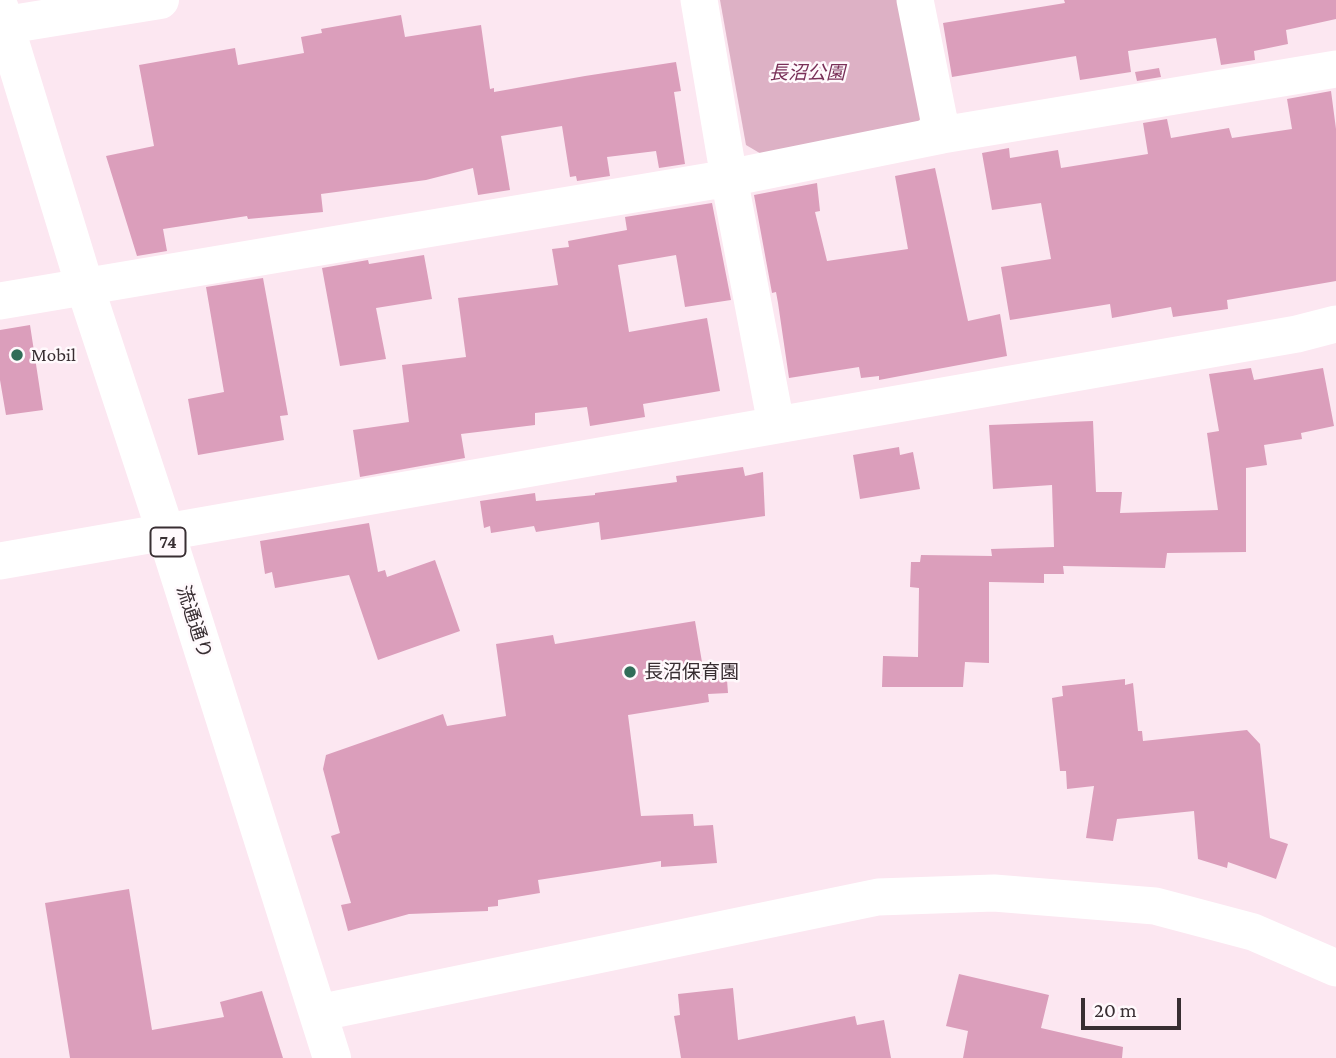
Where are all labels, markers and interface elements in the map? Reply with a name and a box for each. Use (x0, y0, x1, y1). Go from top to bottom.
park label: 長沼公園 (769, 62, 845, 84)
place label: Mobil (31, 344, 76, 366)
marker: Mobil (9, 347, 25, 363)
road number: 74 (150, 528, 186, 556)
street label: 流通通り (171, 582, 217, 662)
place label: 長沼保育園 (644, 661, 739, 683)
marker: 長沼保育園 (622, 664, 638, 680)
scale bar (1084, 984, 1184, 1028)
text: 20 m (1094, 998, 1137, 1022)

